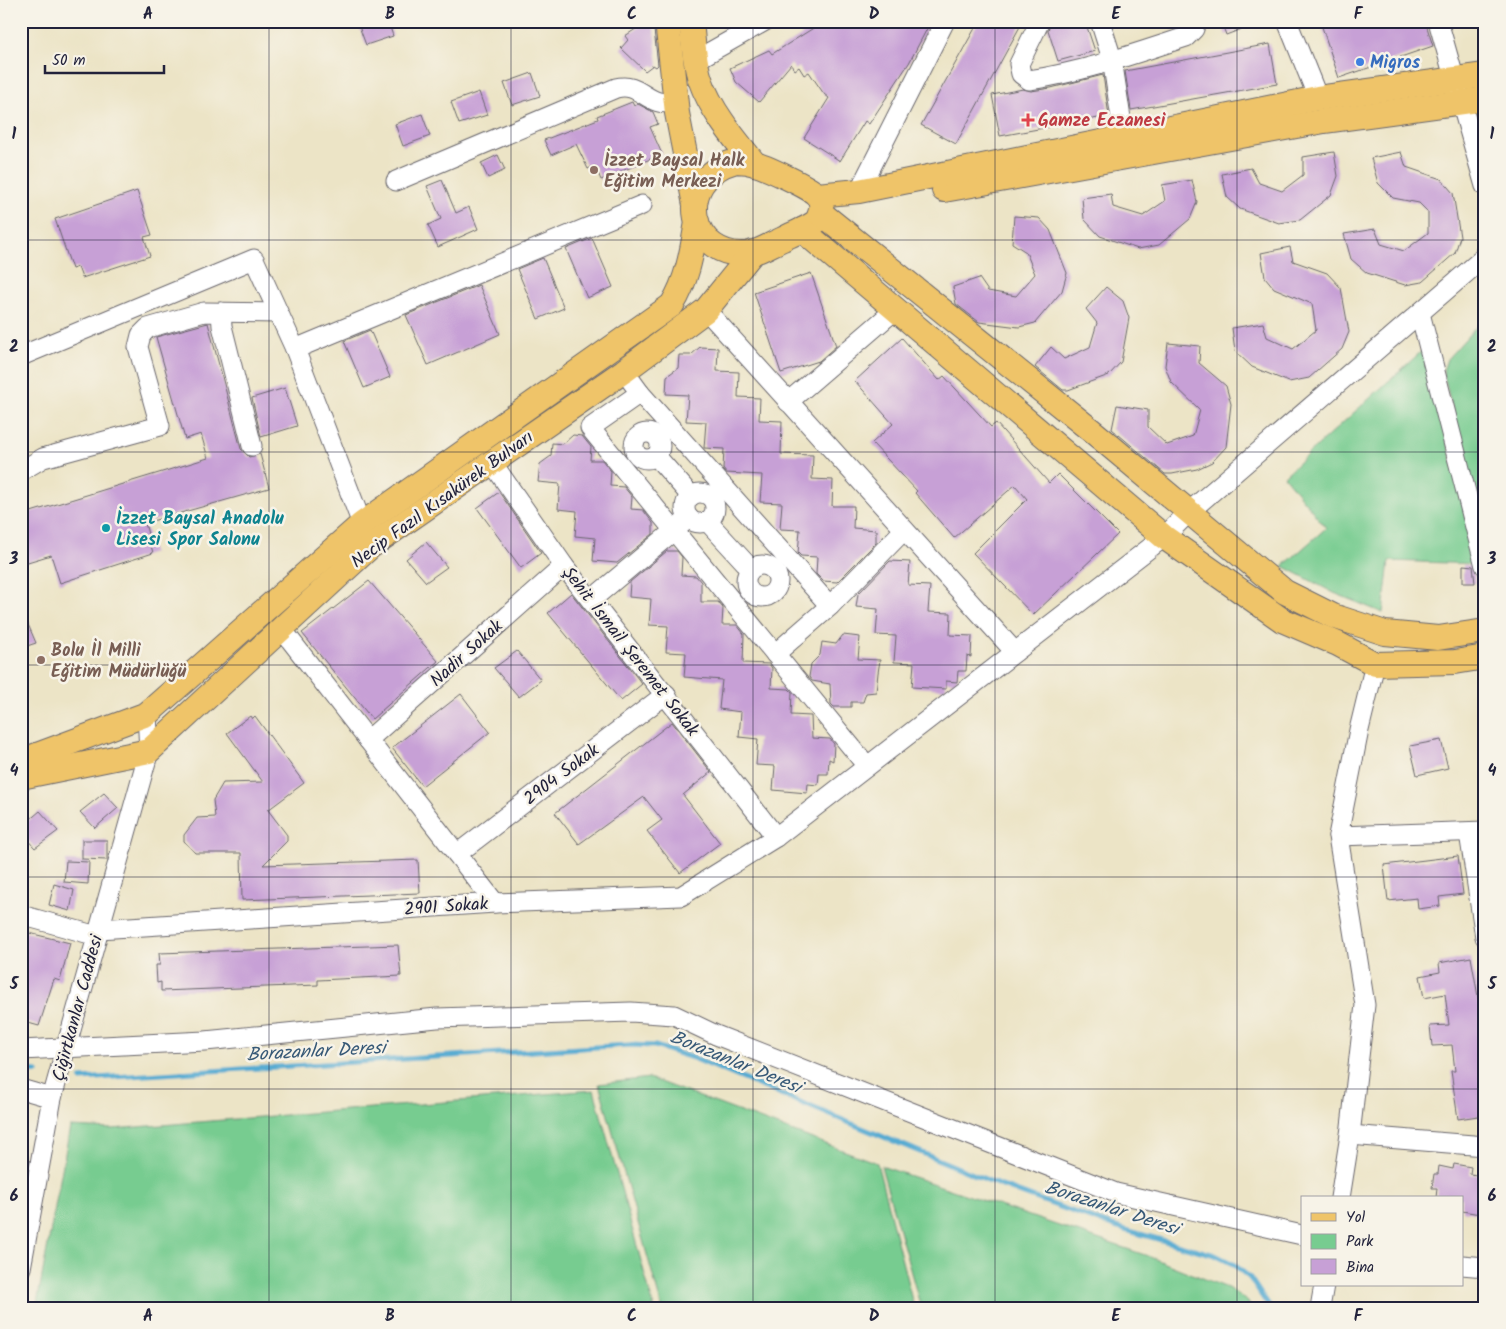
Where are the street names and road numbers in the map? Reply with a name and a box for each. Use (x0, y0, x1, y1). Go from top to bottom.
street label: Necip Fazıl Kısakürek Bulvarı (345, 424, 540, 577)
street label: Şehit İsmail Şeremet Sokak (554, 561, 706, 744)
street label: Nadir Sokak (424, 613, 511, 695)
street label: 2904 Sokak (518, 737, 606, 813)
street label: 2901 Sokak (403, 890, 490, 925)
street label: Çiğirtkanlar Caddesi (45, 931, 112, 1085)

